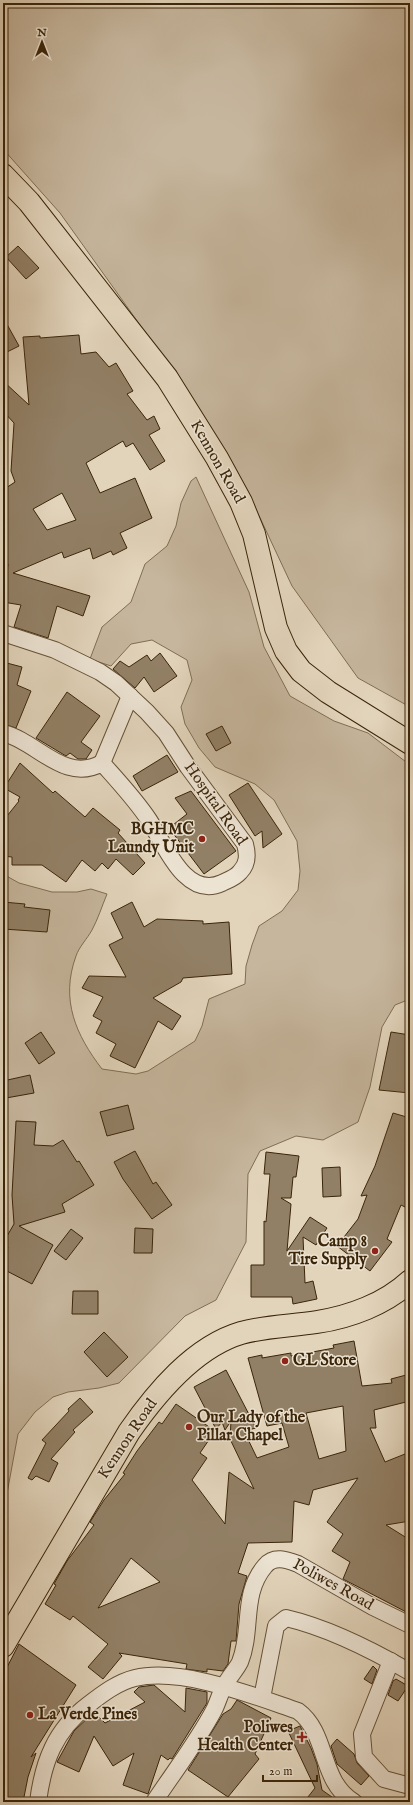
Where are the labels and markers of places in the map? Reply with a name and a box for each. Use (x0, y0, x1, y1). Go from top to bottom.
place label: BGHMC Laundy Unit (108, 820, 195, 858)
marker: BGHMC Laundy Unit (197, 834, 207, 844)
place label: Camp 8 Tire Supply (288, 1232, 368, 1270)
marker: Camp 8 Tire Supply (370, 1246, 380, 1256)
place label: GL Store (293, 1351, 357, 1371)
marker: GL Store (280, 1356, 290, 1366)
place label: Our Lady of the Pillar Chapel (197, 1408, 306, 1446)
marker: Our Lady of the Pillar Chapel (184, 1422, 194, 1432)
place label: La Verde Pines (38, 1705, 137, 1725)
marker: La Verde Pines (25, 1710, 35, 1720)
place label: Poliwes Health Center (197, 1718, 293, 1756)
marker: Poliwes Health Center (296, 1731, 308, 1743)

